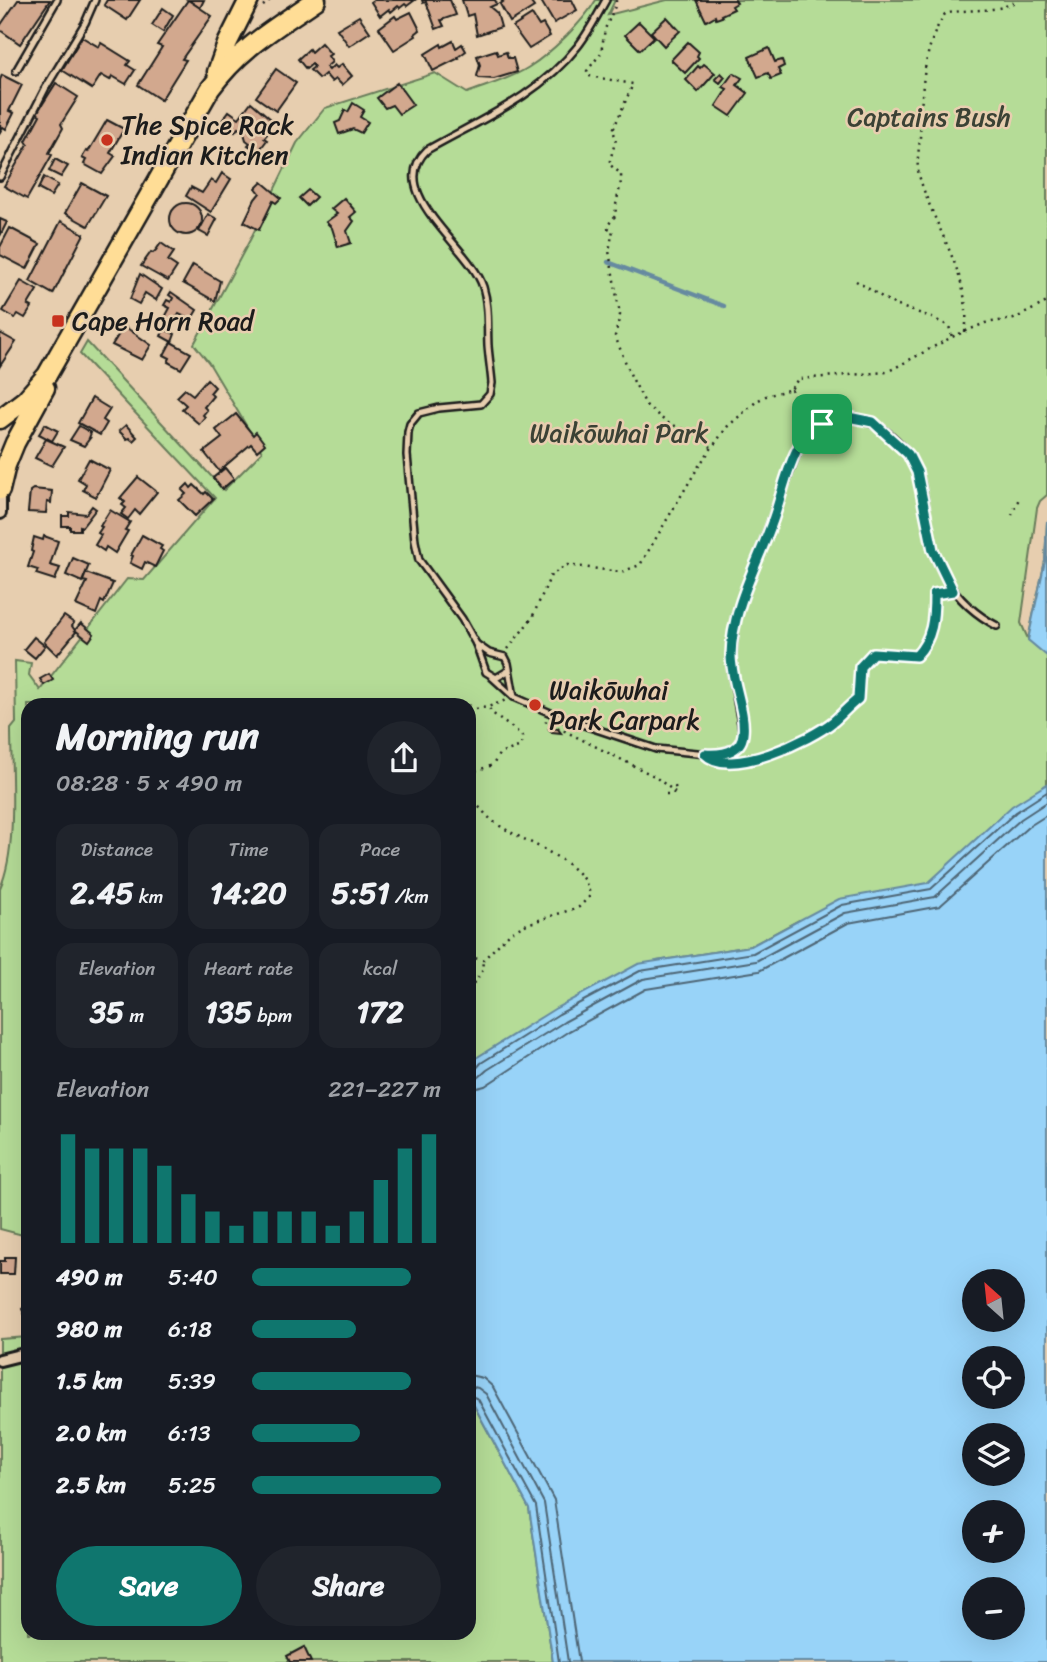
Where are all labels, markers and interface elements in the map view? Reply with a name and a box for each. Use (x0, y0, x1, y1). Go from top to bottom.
park label: Captains Bush (847, 94, 1011, 140)
place label: The Spice Rack Indian Kitchen (120, 102, 294, 178)
marker: The Spice Rack Indian Kitchen (99, 132, 115, 148)
place label: Cape Horn Road (72, 298, 256, 344)
marker: Cape Horn Road (50, 313, 66, 329)
pin (792, 394, 852, 454)
icon: arrive (803, 405, 841, 443)
park label: Waikōwhai Park (529, 410, 709, 456)
place label: Waikōwhai Park Carpark (549, 667, 700, 743)
marker: Waikōwhai Park Carpark (527, 697, 543, 713)
text: Morning run (56, 703, 259, 770)
button: share (367, 721, 441, 795)
text: 08:28 · 5 × 490 m (56, 763, 242, 804)
text: Distance (81, 833, 153, 866)
text: Time (228, 833, 269, 866)
text: Pace (360, 833, 400, 866)
text: 2.45 (70, 866, 134, 920)
text: 14:20 (210, 866, 287, 920)
text: 5:51 (331, 866, 390, 920)
text: km (134, 880, 163, 913)
text: /km (390, 880, 429, 913)
text: Elevation (78, 952, 155, 985)
text: Heart rate (204, 952, 293, 985)
text: kcal (363, 952, 397, 985)
text: 35 (90, 985, 124, 1039)
text: 135 (205, 985, 252, 1039)
text: 172 (357, 985, 404, 1039)
text: m (124, 999, 144, 1032)
text: bpm (252, 999, 292, 1032)
text: Elevation (56, 1069, 149, 1110)
text: 221–227 m (328, 1069, 441, 1110)
text: 490 m (56, 1257, 123, 1298)
text: 5:40 (168, 1257, 218, 1298)
north arrow (962, 1269, 1026, 1332)
map controls (962, 1269, 1025, 1640)
text: 980 m (56, 1309, 122, 1350)
text: 6:18 (168, 1309, 212, 1350)
button: locate (962, 1346, 1025, 1409)
text: 1.5 km (56, 1361, 123, 1402)
text: 5:39 (168, 1361, 216, 1402)
text: 2.0 km (56, 1413, 127, 1454)
text: 6:13 (168, 1413, 211, 1454)
button: layers (962, 1423, 1025, 1486)
text: 2.5 km (56, 1465, 126, 1506)
text: 5:25 (168, 1465, 216, 1506)
button: + (962, 1500, 1025, 1563)
button: Save (56, 1546, 242, 1626)
button: Share (256, 1546, 441, 1626)
button: − (962, 1577, 1025, 1640)

